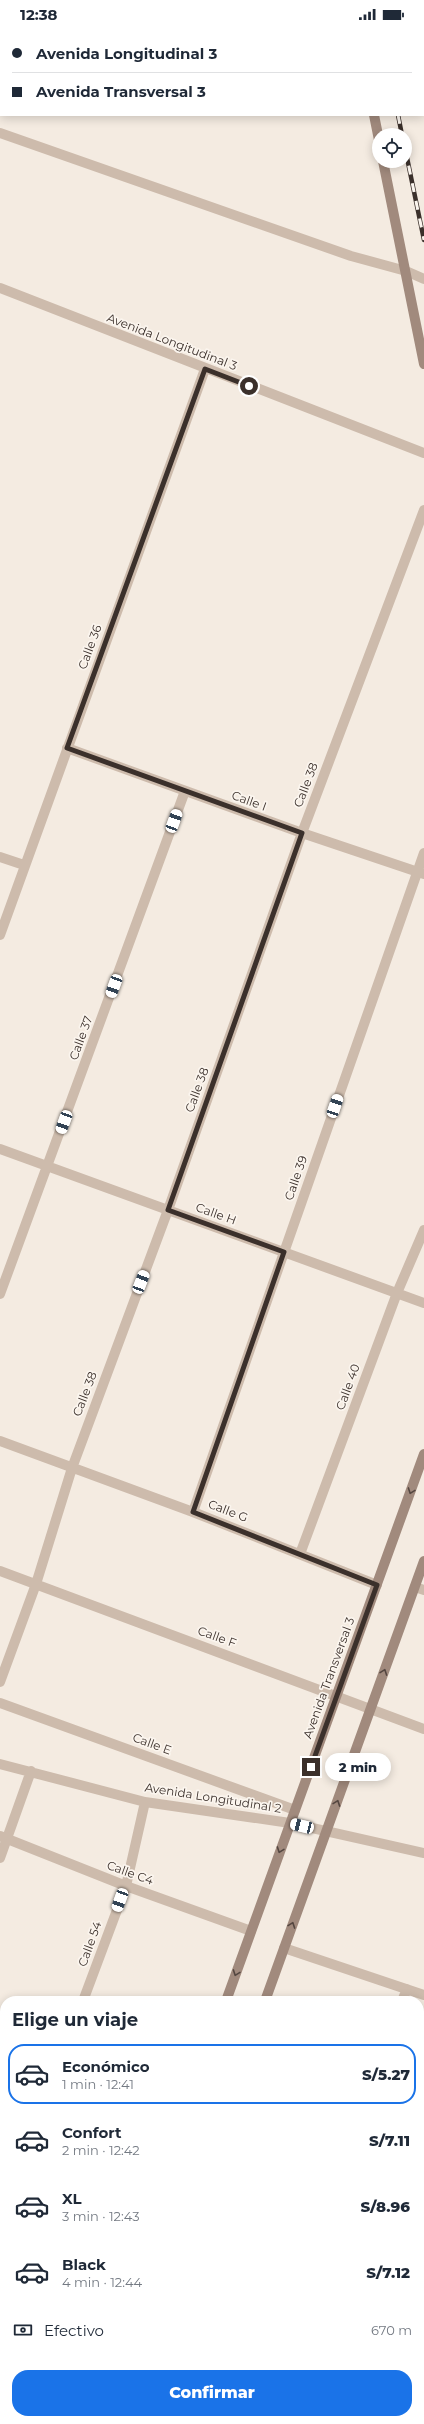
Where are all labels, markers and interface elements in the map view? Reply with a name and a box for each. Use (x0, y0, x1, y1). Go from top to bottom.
text: 12:38 (20, 5, 57, 24)
text: Avenida Longitudinal 3 (36, 44, 217, 63)
text: Avenida Transversal 3 (36, 82, 206, 101)
map controls (372, 128, 412, 168)
button: locate (372, 128, 412, 168)
street label: Avenida Longitudinal 3 (105, 310, 240, 373)
route start (240, 377, 258, 395)
street label: Calle 36 (75, 622, 105, 671)
street label: Calle 38 (290, 760, 321, 809)
street label: Calle I (230, 787, 269, 814)
car (164, 808, 184, 834)
car (104, 973, 124, 999)
street label: Calle 37 (66, 1014, 95, 1062)
street label: Calle 38 (181, 1065, 212, 1114)
car (325, 1093, 345, 1119)
car (54, 1109, 74, 1135)
street label: Calle 39 (281, 1153, 310, 1202)
street label: Calle H (194, 1199, 239, 1228)
car (131, 1269, 151, 1295)
street label: Calle 40 (332, 1362, 363, 1412)
street label: Calle 38 (69, 1369, 100, 1418)
one-way arrow (407, 1488, 415, 1495)
street label: Calle G (206, 1496, 250, 1525)
street label: Avenida Transversal 3 (300, 1615, 358, 1741)
street label: Calle F (196, 1623, 239, 1651)
one-way arrow (379, 1668, 388, 1675)
street label: Calle E (131, 1730, 174, 1757)
callout: 2 min (325, 1753, 391, 1781)
route end (302, 1758, 320, 1776)
text: 2 min (339, 1759, 377, 1775)
street label: Avenida Longitudinal 2 (144, 1779, 283, 1816)
one-way arrow (332, 1799, 340, 1806)
car (289, 1817, 315, 1835)
one-way arrow (277, 1847, 285, 1854)
street label: Calle C4 (105, 1857, 156, 1888)
car (110, 1887, 130, 1913)
street label: Calle 54 (74, 1919, 105, 1969)
one-way arrow (288, 1921, 296, 1928)
one-way arrow (232, 1969, 241, 1976)
text: Elige un viaje (12, 2009, 138, 2031)
icon: car (14, 2056, 50, 2092)
text: Económico (62, 2057, 150, 2076)
text: S/5.27 (362, 2065, 410, 2084)
text: 1 min · 12:41 (62, 2076, 134, 2092)
icon: car (14, 2122, 50, 2158)
text: Confort (62, 2123, 122, 2142)
text: S/7.11 (369, 2131, 410, 2150)
text: 2 min · 12:42 (62, 2142, 140, 2158)
icon: car (14, 2188, 50, 2224)
text: XL (62, 2189, 81, 2208)
text: S/8.96 (361, 2197, 410, 2216)
text: 3 min · 12:43 (62, 2208, 139, 2224)
icon: car (14, 2254, 50, 2290)
text: Black (62, 2255, 106, 2274)
text: S/7.12 (366, 2263, 410, 2282)
text: 4 min · 12:44 (62, 2274, 142, 2290)
icon: cash (12, 2319, 34, 2341)
text: Efectivo (44, 2321, 104, 2340)
text: 670 m (371, 2322, 412, 2338)
button: Confirmar (12, 2370, 412, 2416)

